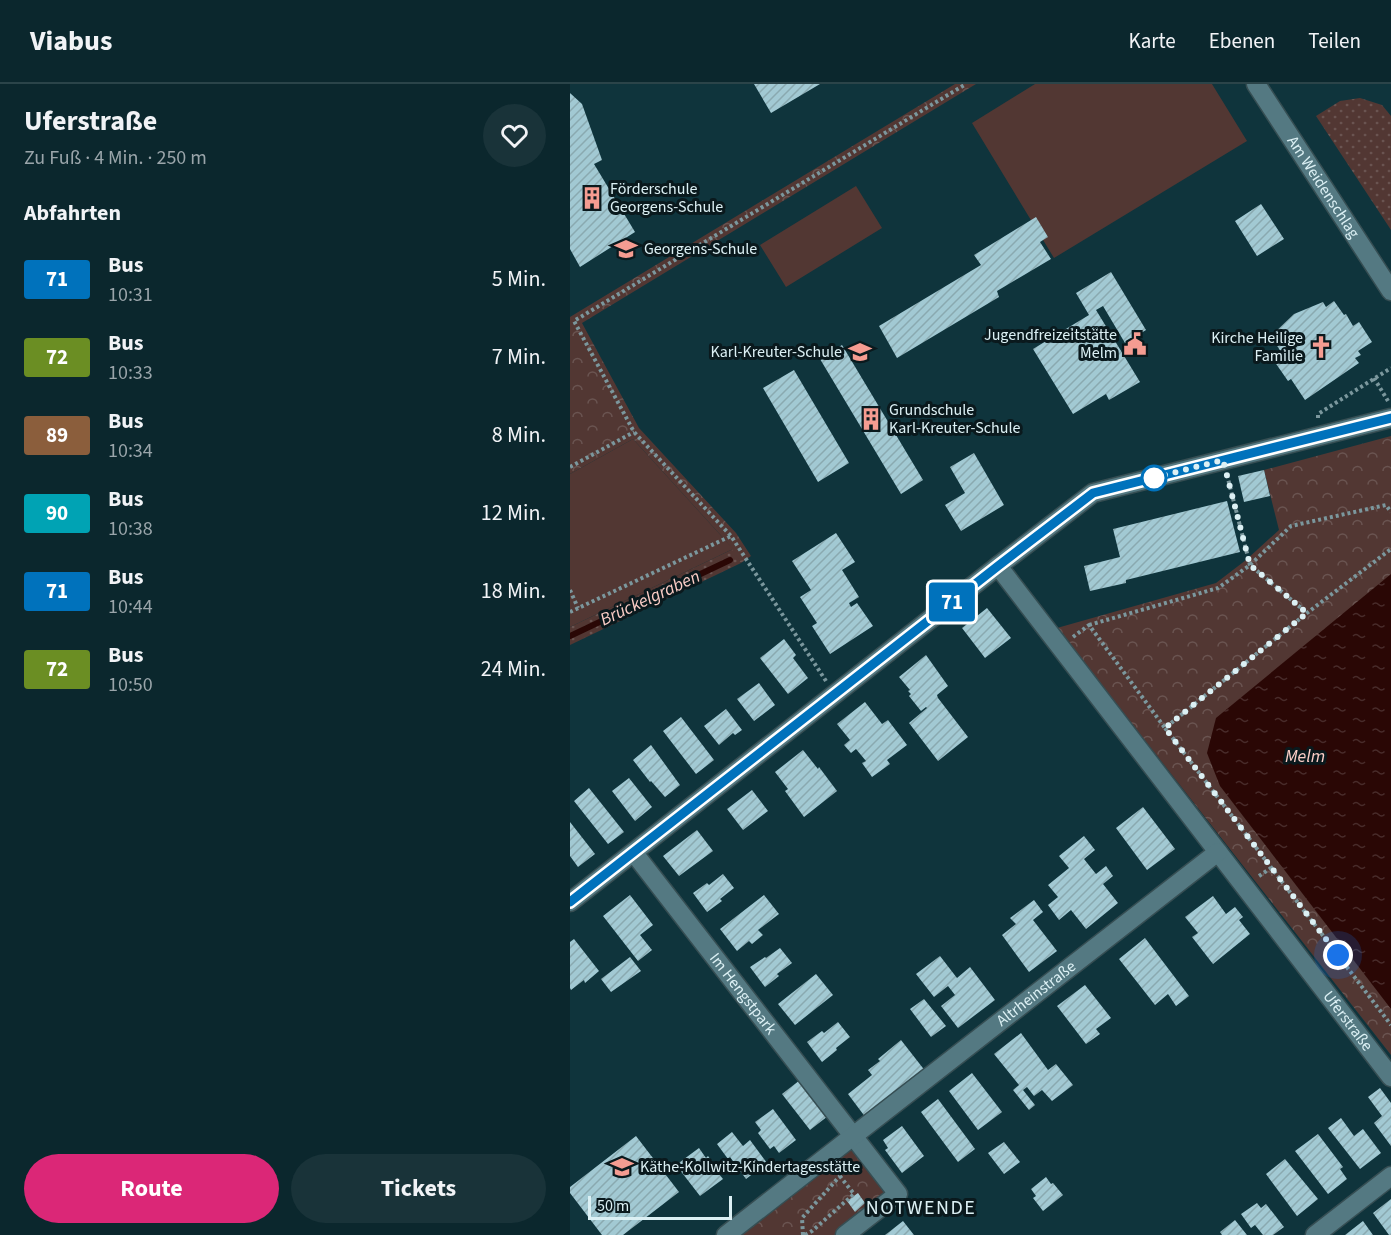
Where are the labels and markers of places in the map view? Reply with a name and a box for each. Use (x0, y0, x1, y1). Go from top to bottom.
place label: Förderschule Georgens-Schule (610, 178, 723, 218)
building icon: Förderschule Georgens-Schule (579, 185, 605, 211)
school or university icon: Georgens-Schule (613, 236, 639, 262)
place label: Georgens-Schule (644, 238, 757, 260)
place label: Jugendfreizeitstätte Melm (984, 324, 1117, 364)
place label: Kirche Heilige Familie (1211, 327, 1303, 367)
public building icon: Jugendfreizeitstätte Melm (1122, 331, 1148, 357)
church icon: Kirche Heilige Familie (1308, 334, 1334, 360)
school or university icon: Karl-Kreuter-Schule (847, 339, 873, 365)
place label: Karl-Kreuter-Schule (711, 341, 842, 363)
place label: Grundschule Karl-Kreuter-Schule (889, 399, 1021, 439)
building icon: Grundschule Karl-Kreuter-Schule (858, 406, 884, 432)
unlabelled marker (1141, 465, 1167, 491)
school or university icon: Käthe-Kollwitz-Kindertagesstätte (609, 1154, 635, 1180)
place label: Käthe-Kollwitz-Kindertagesstätte (640, 1156, 860, 1178)

